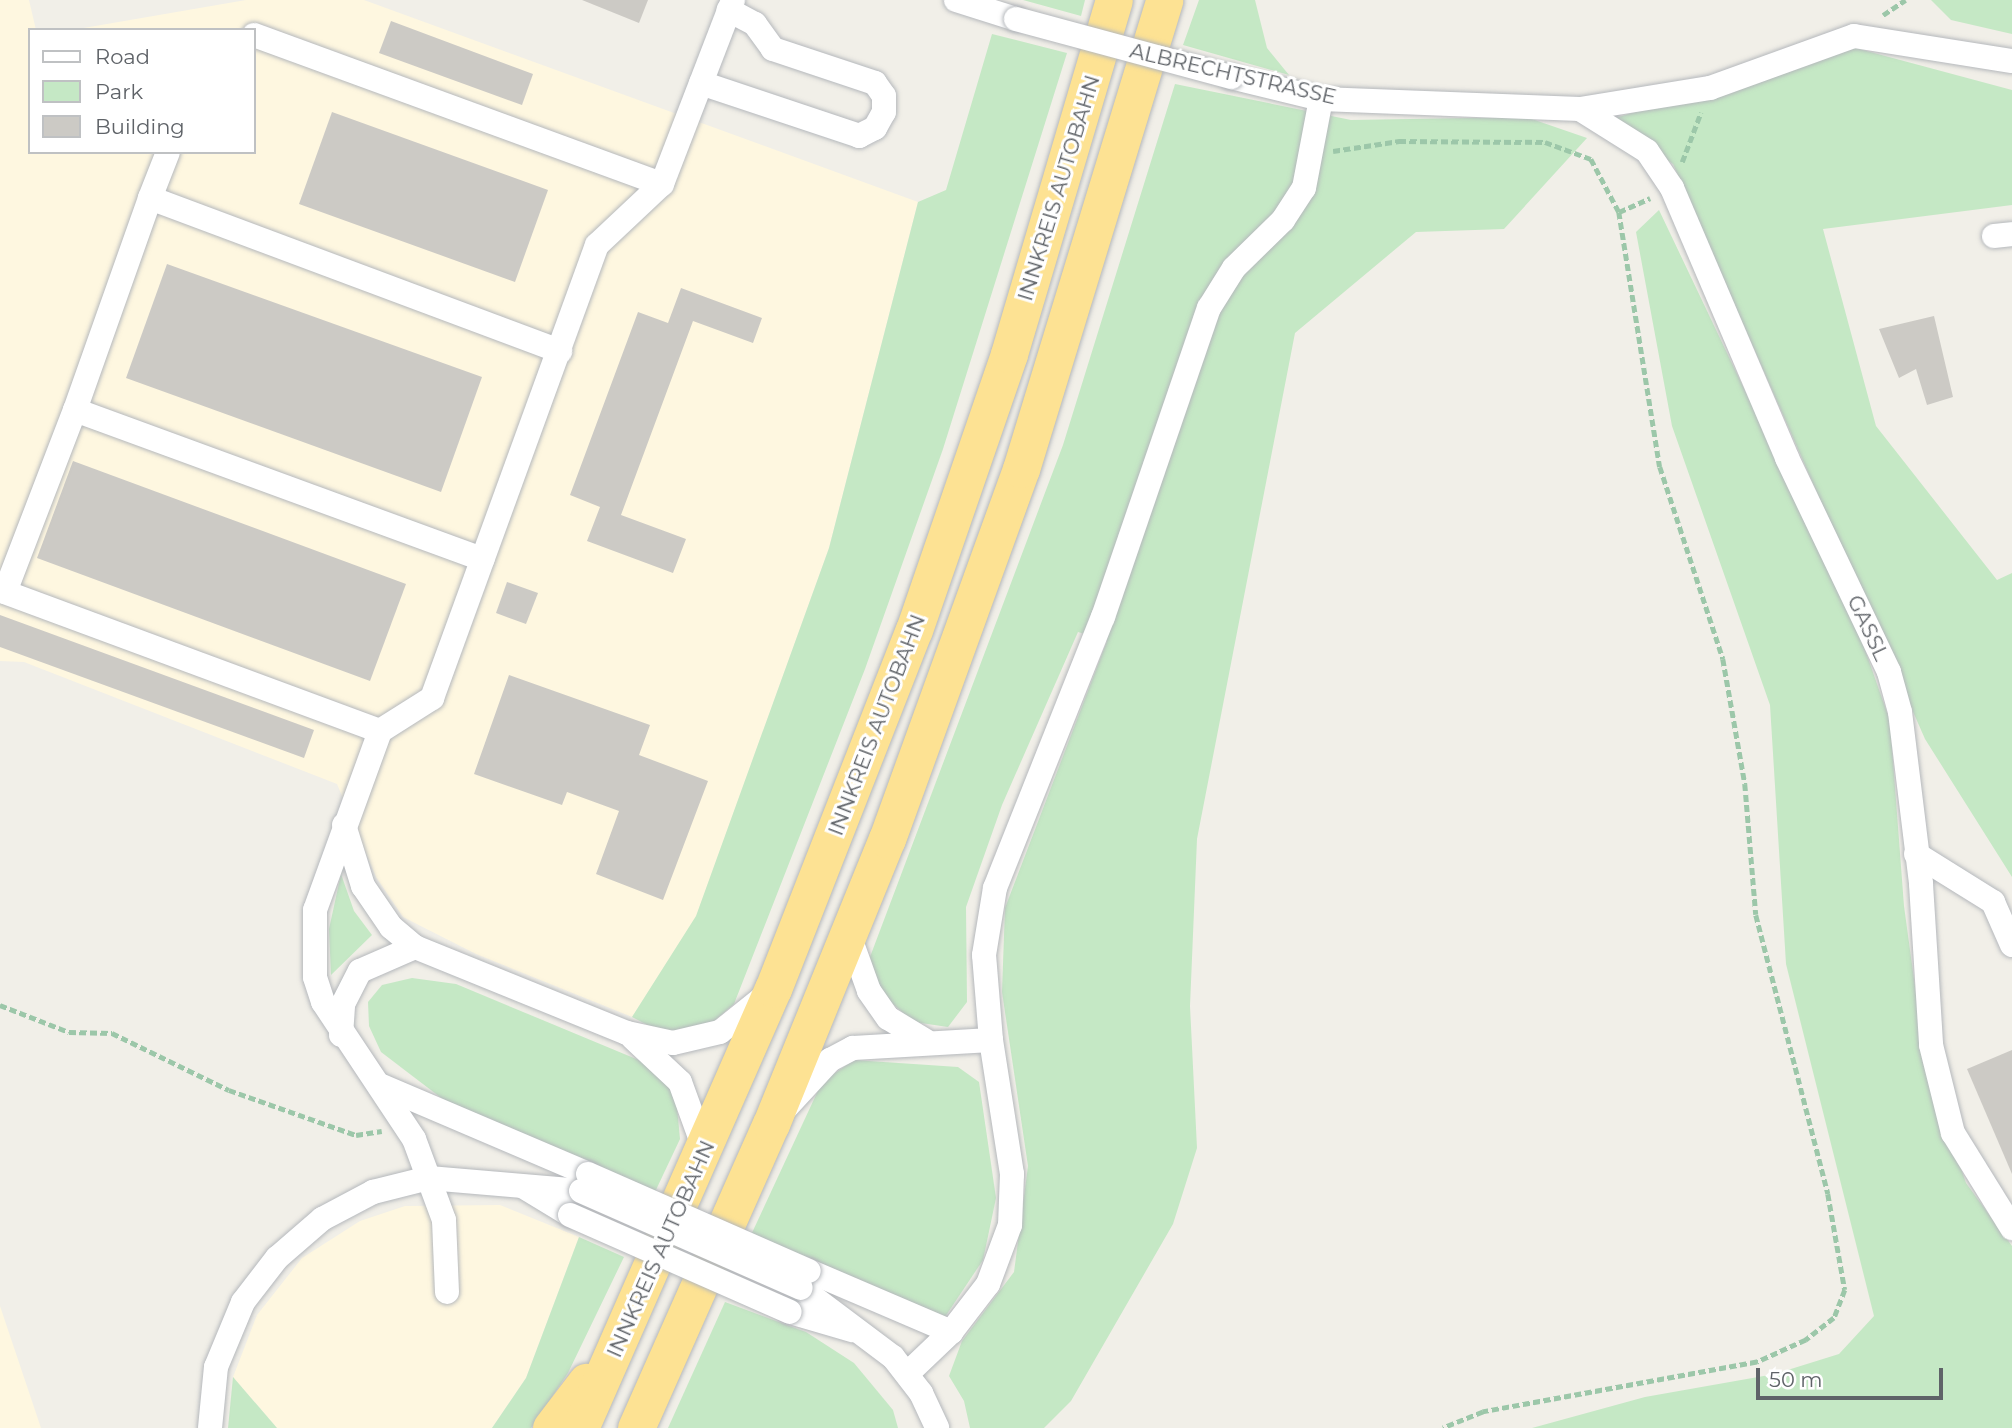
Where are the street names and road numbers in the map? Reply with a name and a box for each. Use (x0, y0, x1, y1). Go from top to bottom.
street label: ALBRECHTSTRASSE (1127, 38, 1339, 110)
street label: INNKREIS AUTOBAHN (1013, 72, 1105, 304)
street label: GASSL (1842, 591, 1894, 665)
street label: INNKREIS AUTOBAHN (823, 611, 931, 839)
street label: INNKREIS AUTOBAHN (602, 1137, 720, 1361)

